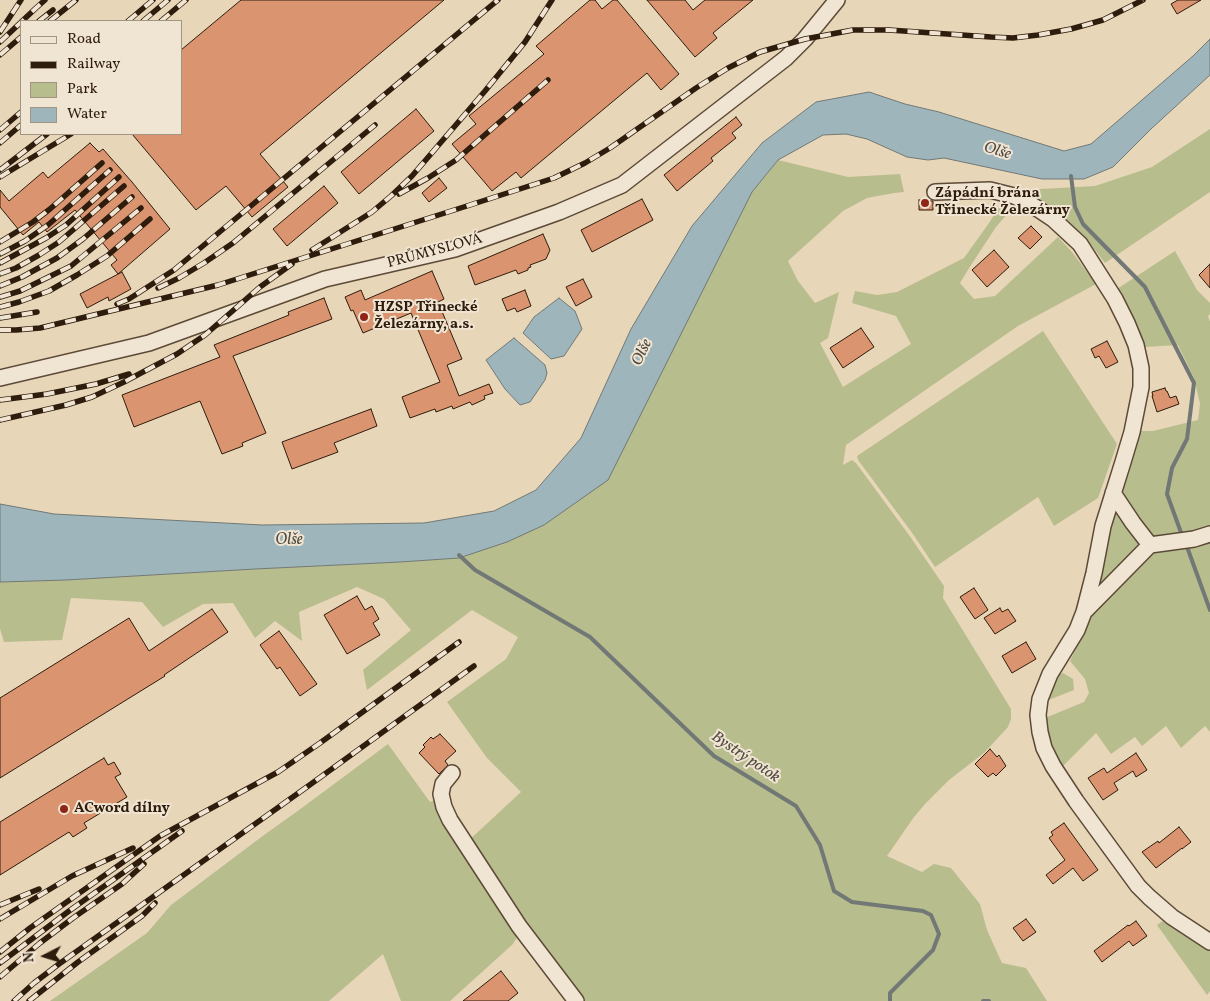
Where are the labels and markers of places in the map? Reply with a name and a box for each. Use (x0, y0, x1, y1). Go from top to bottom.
place label: Zápádní brána Třinecké Železárny (935, 185, 1070, 220)
marker: Zápádní brána Třinecké Železárny (919, 197, 931, 209)
place label: HZSP Třinecké Železárny, a.s. (374, 299, 478, 334)
marker: HZSP Třinecké Železárny, a.s. (358, 311, 370, 323)
place label: ACword dílny (74, 800, 170, 818)
marker: ACword dílny (58, 803, 70, 815)

